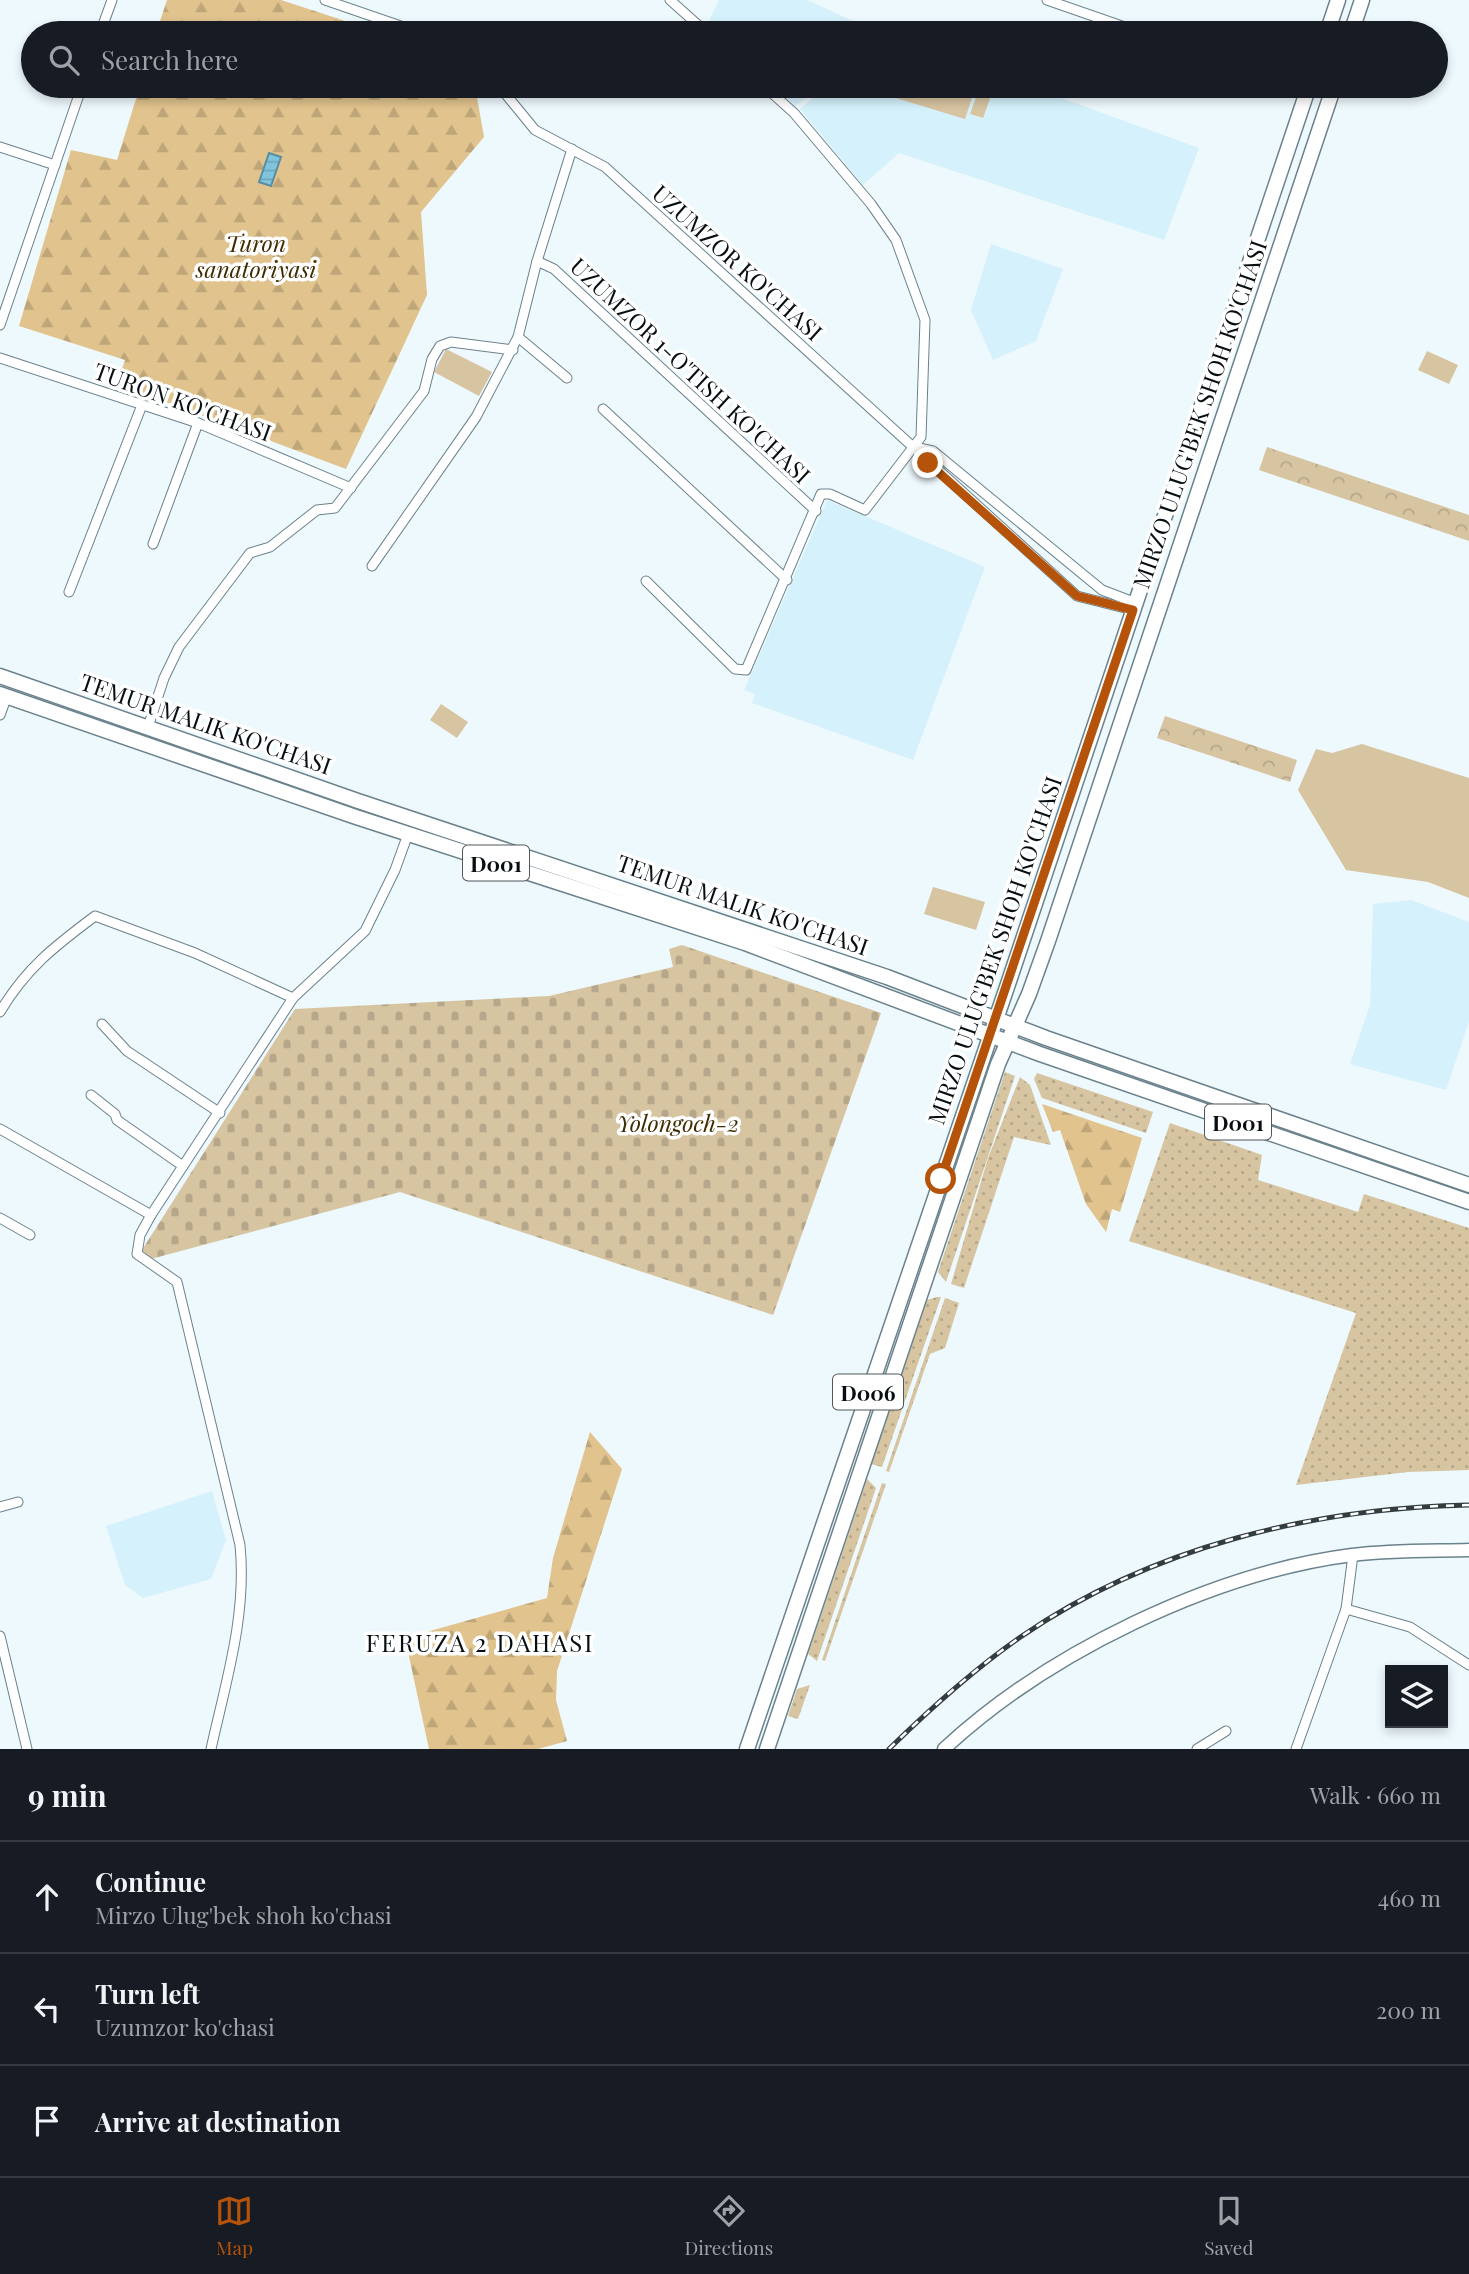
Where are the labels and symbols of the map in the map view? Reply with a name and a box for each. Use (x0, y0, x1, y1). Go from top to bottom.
street label: UZUMZOR KO'CHASI (646, 177, 830, 347)
park label: Turon sanatoriyasi (195, 227, 317, 284)
street label: MIRZO ULUG'BEK SHOH KO'CHASI (1125, 236, 1273, 592)
street label: UZUMZOR 1-O'TISH KO'CHASI (564, 250, 818, 490)
street label: TURON KO'CHASI (90, 354, 276, 448)
route end (912, 447, 943, 478)
street label: TEMUR MALIK KO'CHASI (76, 665, 336, 781)
street label: MIRZO ULUG'BEK SHOH KO'CHASI (920, 772, 1068, 1128)
road number: D001 (463, 846, 529, 880)
street label: TEMUR MALIK KO'CHASI (613, 846, 873, 962)
road number: D001 (1205, 1104, 1271, 1140)
park label: Yolongoch-2 (617, 1107, 739, 1138)
route start (925, 1163, 956, 1194)
road number: D006 (833, 1374, 903, 1410)
district label: FERUZA 2 DAHASI (366, 1626, 594, 1658)

